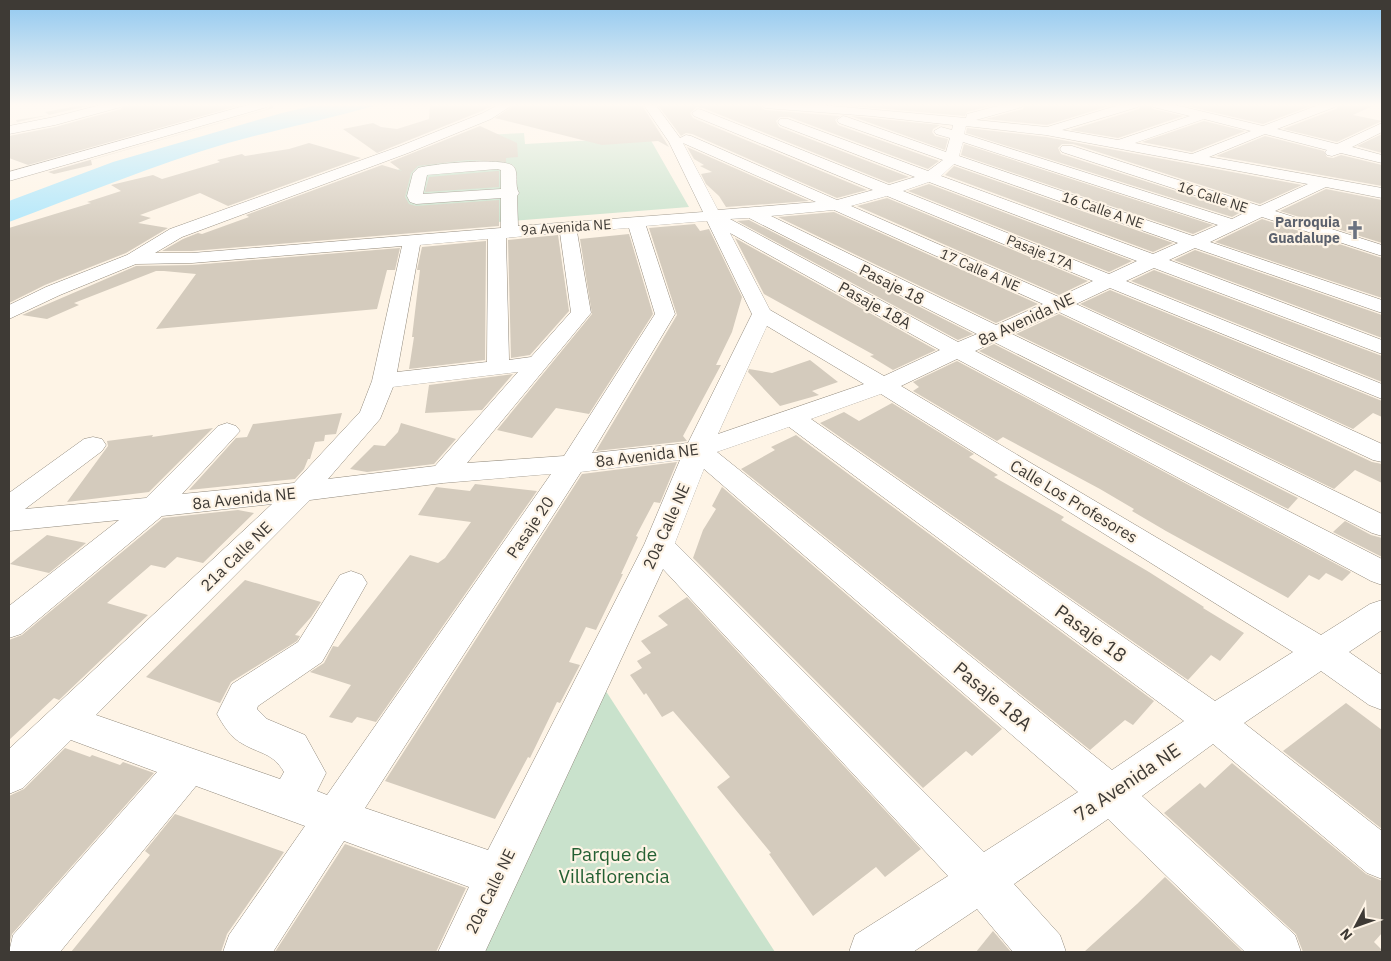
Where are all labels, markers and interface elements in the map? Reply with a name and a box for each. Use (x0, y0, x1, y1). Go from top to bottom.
street label: 16 Calle NE (1176, 177, 1250, 217)
street label: 16 Calle A NE (1060, 188, 1146, 232)
place label: Parroquia Guadalupe (1268, 213, 1340, 247)
street label: 9a Avenida NE (520, 215, 612, 239)
church icon: Parroquia Guadalupe (1344, 219, 1366, 241)
street label: Pasaje 17A (1004, 230, 1076, 274)
street label: 17 Calle A NE (937, 244, 1023, 296)
street label: Pasaje 18 (856, 259, 928, 309)
street label: Pasaje 18A (835, 277, 915, 333)
street label: 8a Avenida NE (975, 288, 1077, 350)
street label: 8a Avenida NE (594, 439, 700, 471)
street label: Calle Los Profesores (1007, 455, 1141, 547)
street label: 20a Calle NE (638, 480, 694, 572)
street label: 8a Avenida NE (191, 483, 297, 513)
street label: Pasaje 20 (502, 492, 558, 562)
street label: 21a Calle NE (196, 517, 276, 595)
street label: Pasaje 18 (1050, 599, 1132, 667)
street label: Pasaje 18A (949, 656, 1037, 736)
street label: 7a Avenida NE (1069, 738, 1185, 826)
park label: Parque de Villaflorencia (558, 842, 670, 888)
street label: 20a Calle NE (461, 845, 519, 937)
north arrow (1331, 901, 1381, 951)
text: N (1336, 925, 1356, 944)

